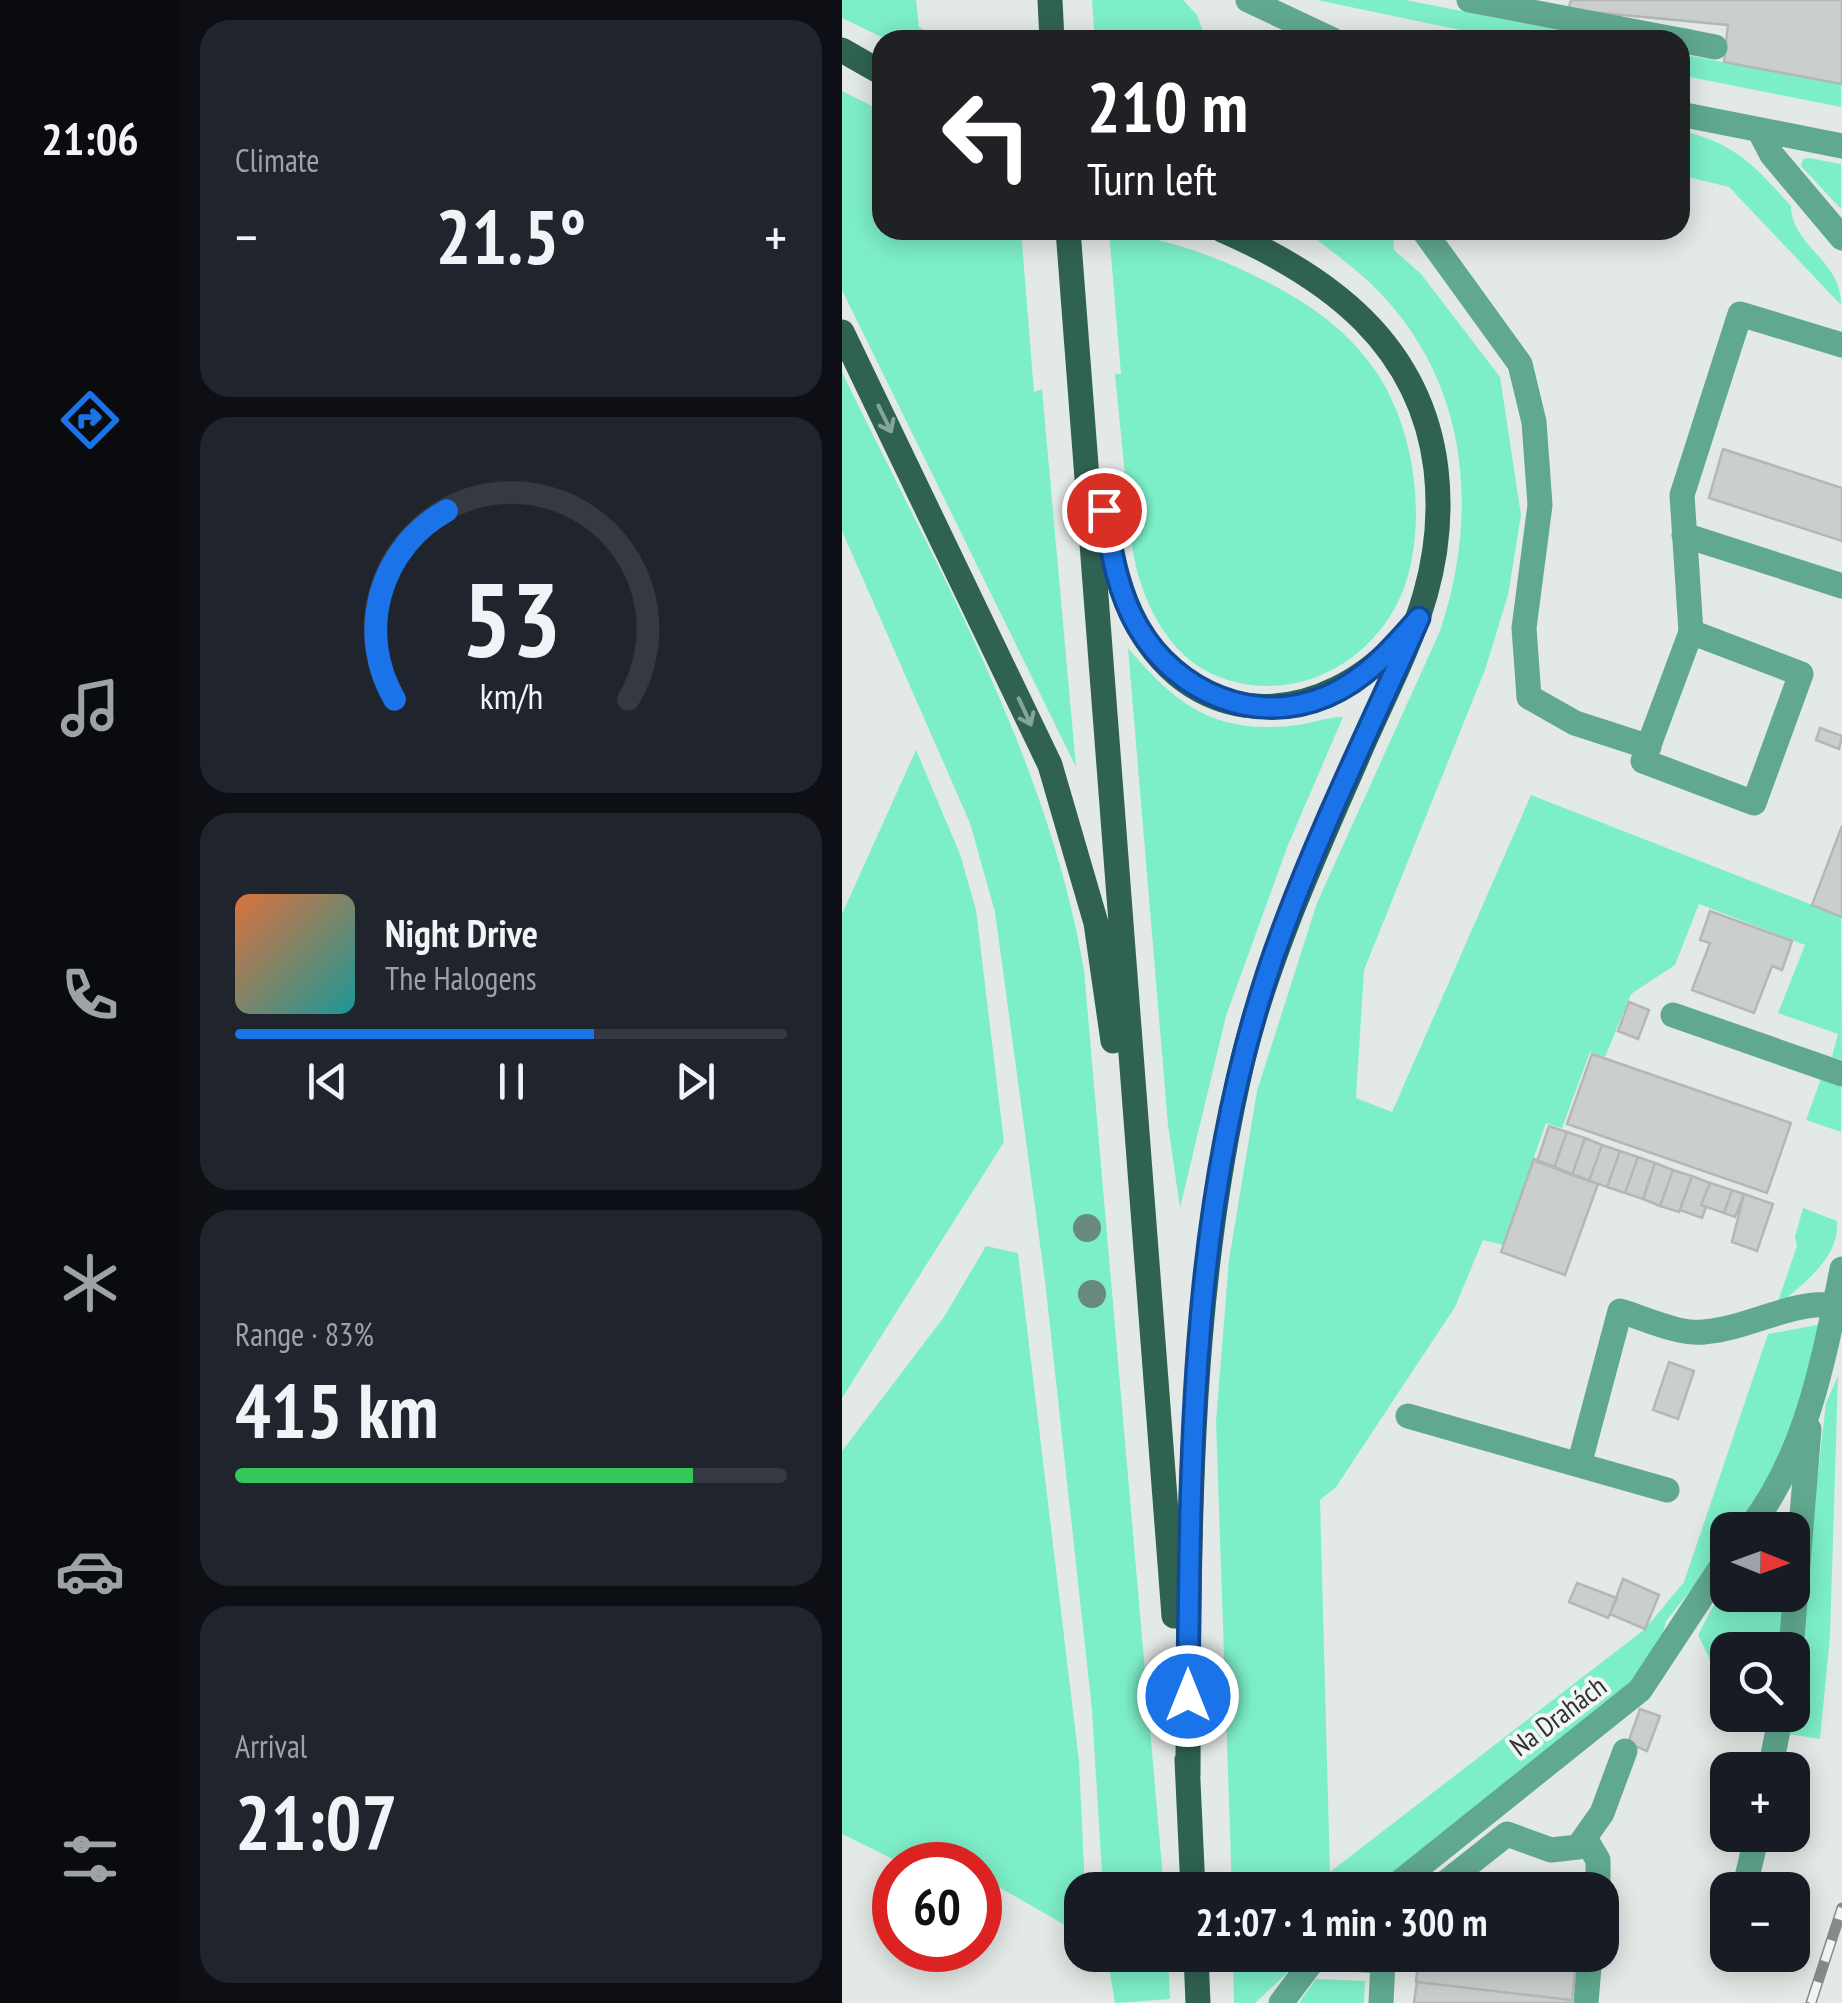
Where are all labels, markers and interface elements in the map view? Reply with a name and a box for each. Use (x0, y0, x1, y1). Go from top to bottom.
text: 210 m (1087, 61, 1248, 151)
icon: left (922, 70, 1052, 200)
text: 21:06 (41, 109, 139, 167)
text: Climate (235, 139, 319, 181)
text: Turn left (1087, 149, 1217, 207)
text: 21.5° (436, 188, 586, 285)
text: − (235, 201, 258, 272)
text: + (764, 201, 787, 272)
icon: directions (55, 385, 125, 455)
one-way arrow (876, 404, 895, 433)
pin (1062, 468, 1147, 553)
icon: arrive (1077, 483, 1132, 538)
text: 53 (461, 551, 561, 686)
icon: music (55, 673, 125, 743)
text: km/h (479, 673, 543, 719)
one-way arrow (1017, 696, 1036, 726)
text: Night Drive (385, 908, 538, 957)
text: The Halogens (385, 957, 537, 999)
icon: phone (55, 960, 125, 1030)
icon: previous (300, 1054, 355, 1109)
icon: pause (484, 1054, 539, 1109)
icon: next (668, 1054, 723, 1109)
icon: climate (55, 1248, 125, 1318)
text: Range · 83% (235, 1313, 374, 1355)
text: 415 km (235, 1362, 439, 1459)
north arrow (1710, 1512, 1810, 1612)
map controls (1710, 1512, 1810, 1972)
icon: car (55, 1536, 125, 1606)
button: search (1710, 1632, 1810, 1732)
position arrow (1136, 1644, 1240, 1748)
street label: Na Drahách (1502, 1667, 1613, 1764)
text: Arrival (235, 1725, 307, 1767)
button: + (1710, 1752, 1810, 1852)
text: 21:07 (235, 1774, 397, 1871)
icon: filters (55, 1824, 125, 1894)
speed limit sign: 60 (872, 1842, 1002, 1972)
button: − (1710, 1872, 1810, 1972)
text: 21:07 · 1 min · 300 m (1195, 1897, 1488, 1946)

